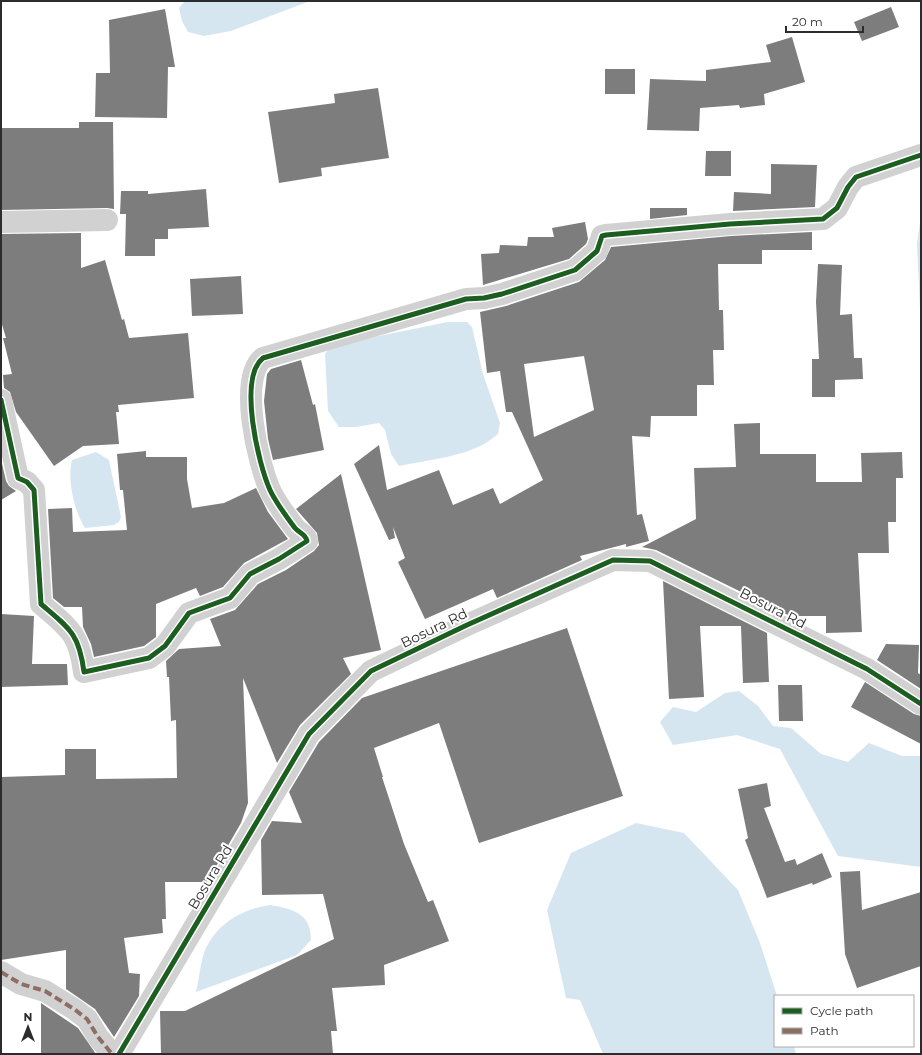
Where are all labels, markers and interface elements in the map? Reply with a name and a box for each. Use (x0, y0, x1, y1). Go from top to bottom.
scale bar (786, 8, 863, 34)
text: 20 m (792, 14, 823, 29)
street label: Bosura Rd (737, 584, 809, 632)
street label: Bosura Rd (398, 604, 470, 652)
street label: Bosura Rd (184, 841, 236, 913)
legend (774, 995, 914, 1047)
text: Cycle path (810, 1003, 873, 1018)
north arrow (8, 1007, 48, 1047)
text: N (24, 1010, 32, 1024)
text: Path (810, 1023, 839, 1038)

